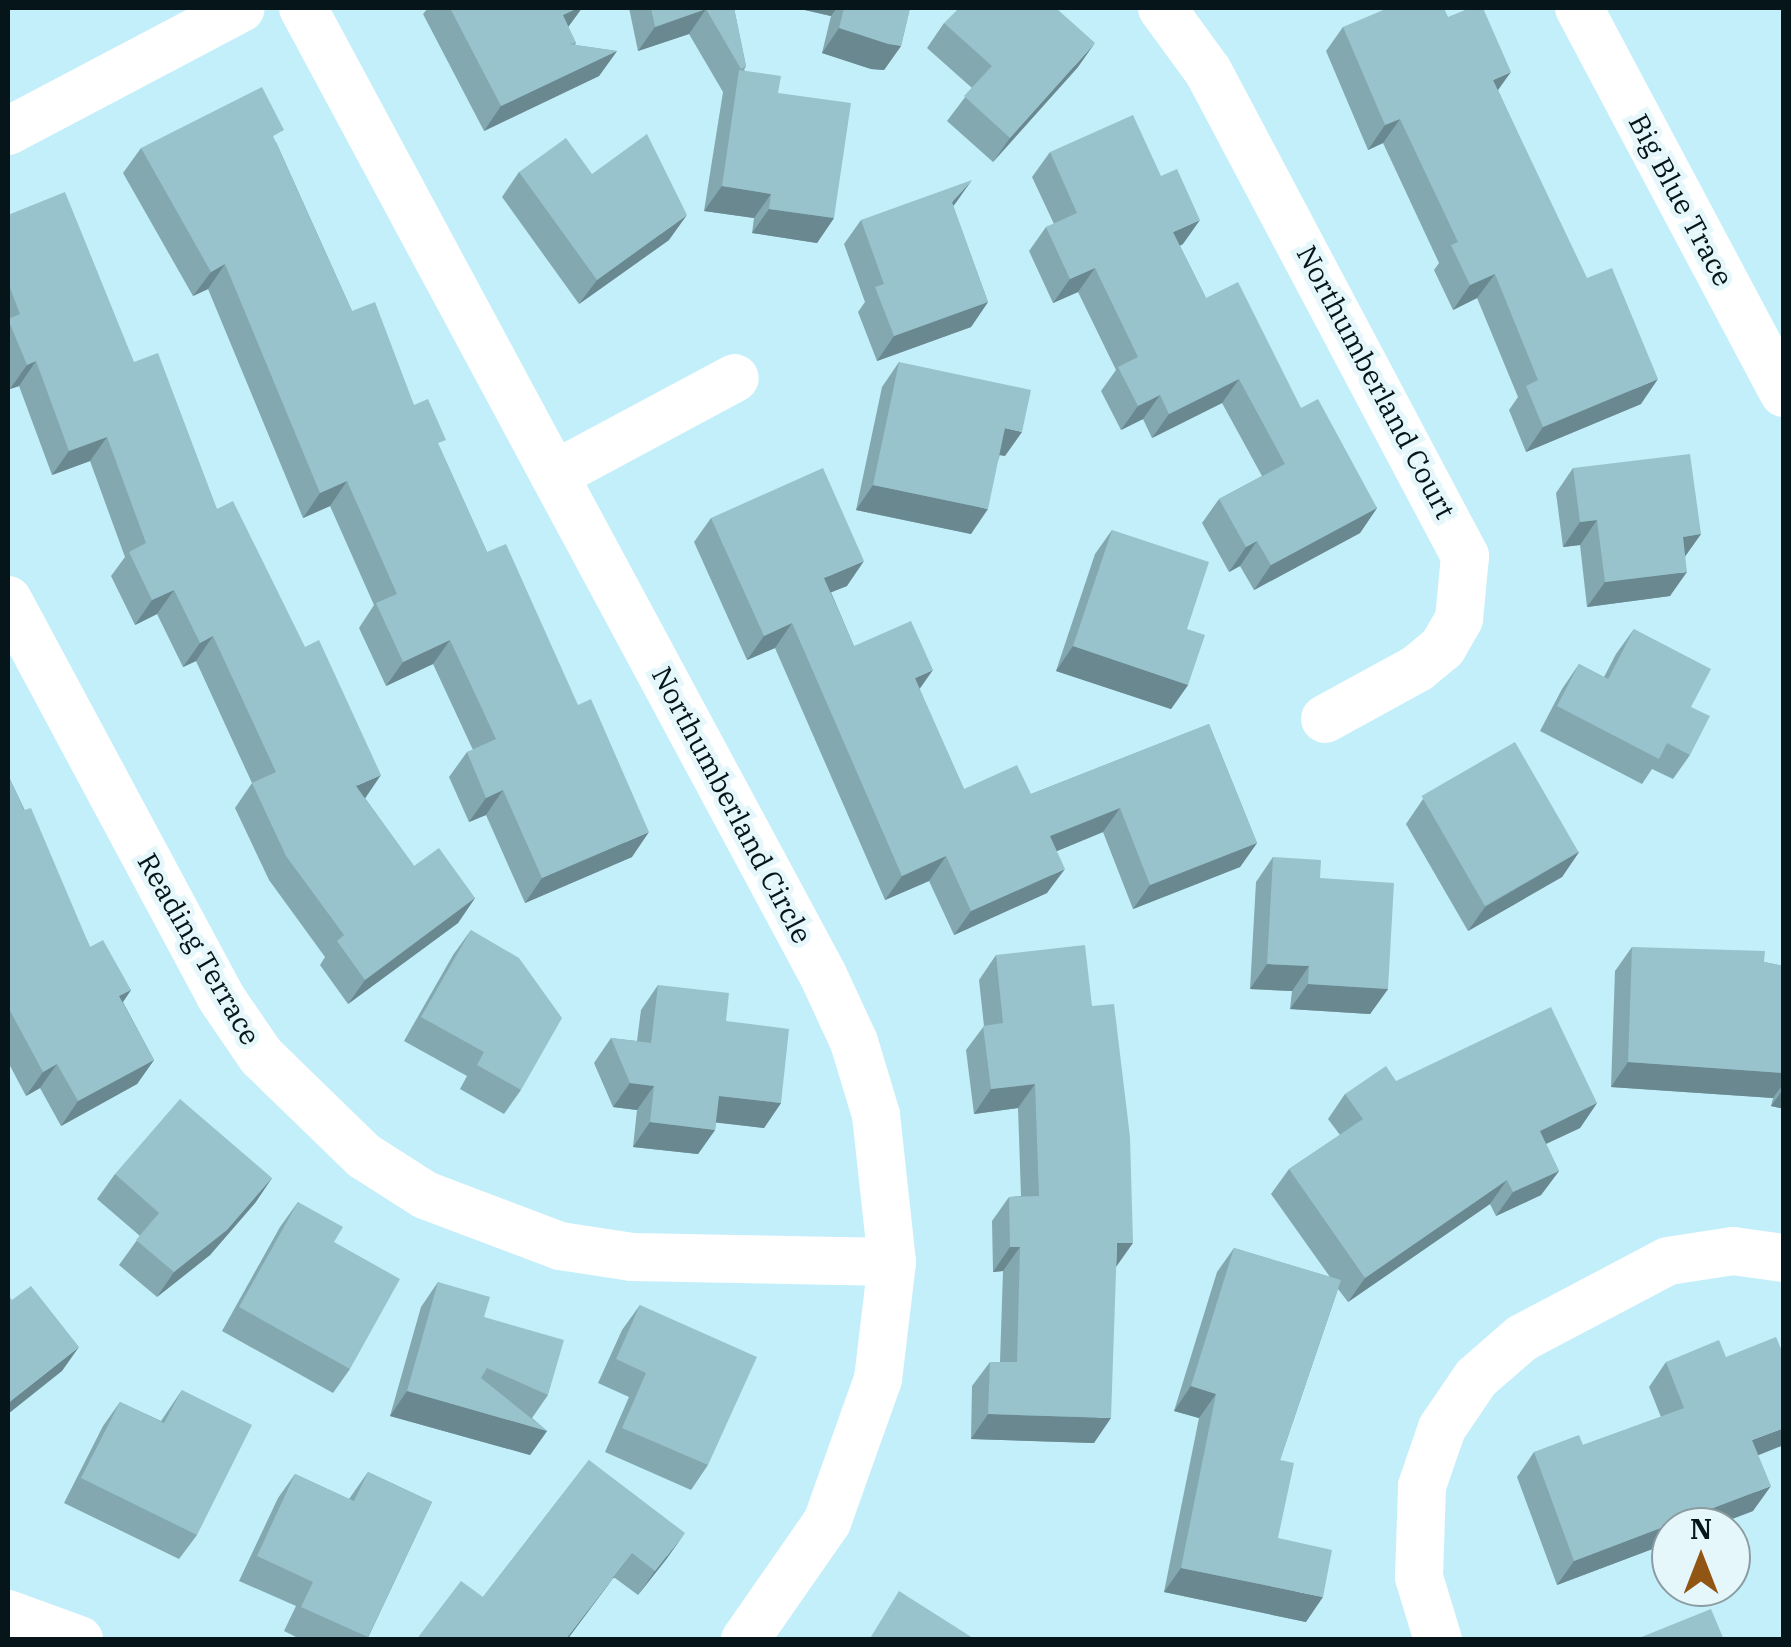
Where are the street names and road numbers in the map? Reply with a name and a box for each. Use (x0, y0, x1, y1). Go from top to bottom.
street label: Big Blue Trace (1622, 108, 1740, 292)
street label: Northumberland Court (1290, 240, 1462, 524)
street label: Northumberland Circle (645, 661, 819, 949)
street label: Reading Terrace (131, 847, 267, 1051)

